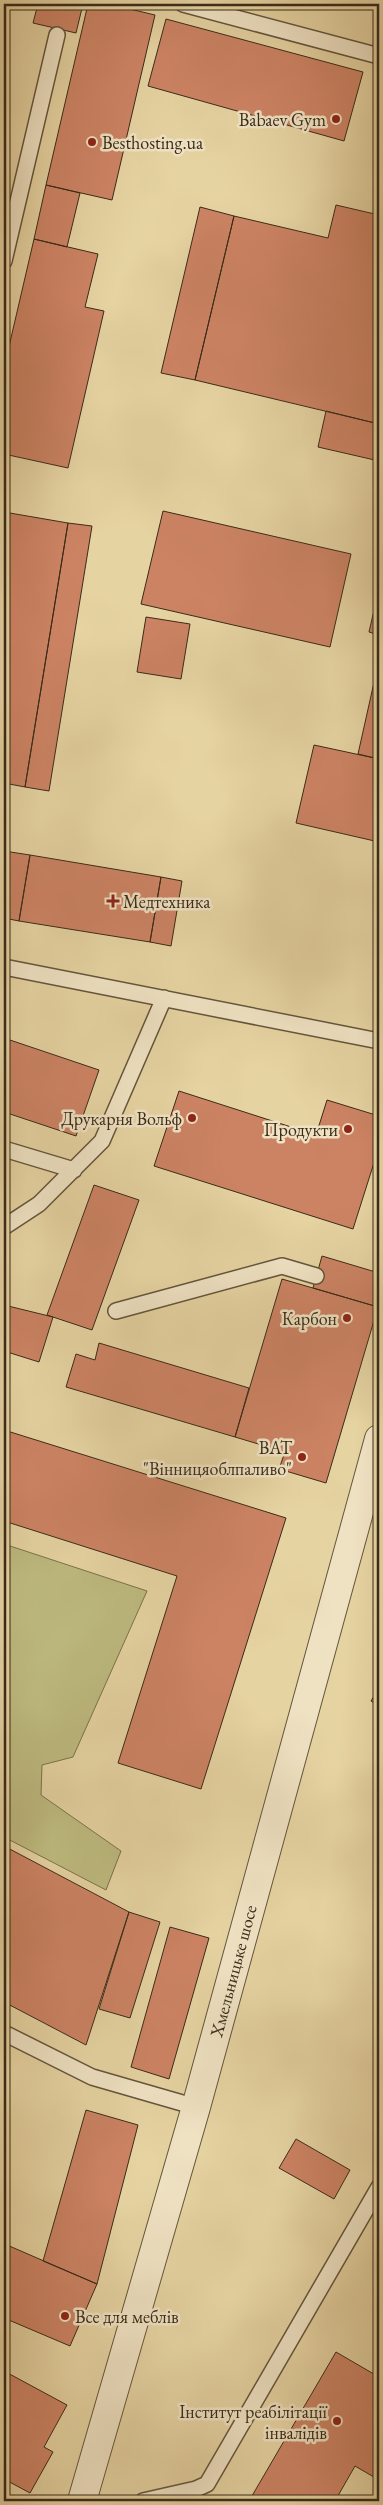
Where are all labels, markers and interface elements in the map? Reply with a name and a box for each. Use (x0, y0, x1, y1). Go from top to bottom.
place label: Babaev Gym (239, 108, 326, 131)
marker: Babaev Gym (330, 113, 342, 125)
place label: Besthosting.ua (102, 131, 204, 154)
marker: Besthosting.ua (86, 136, 98, 148)
place label: Медтехника (123, 890, 211, 913)
marker: Медтехника (107, 895, 119, 907)
place label: Друкарня Вольф (61, 1107, 182, 1130)
marker: Друкарня Вольф (186, 1112, 198, 1124)
place label: Продукти (264, 1118, 338, 1141)
marker: Продукти (342, 1123, 354, 1135)
place label: Карбон (282, 1307, 337, 1330)
marker: Карбон (341, 1312, 353, 1324)
place label: ВАТ "Вінницяоблпаливо" (143, 1436, 293, 1480)
marker: ВАТ "Вінницяоблпаливо" (296, 1451, 308, 1463)
street label: Хмельницьке шосе (204, 1902, 262, 2041)
place label: Все для меблів (75, 2305, 179, 2328)
marker: Все для меблів (59, 2310, 71, 2322)
place label: Інститут реабілітації інвалідів (179, 2400, 328, 2444)
marker: Інститут реабілітації інвалідів (331, 2415, 343, 2427)

